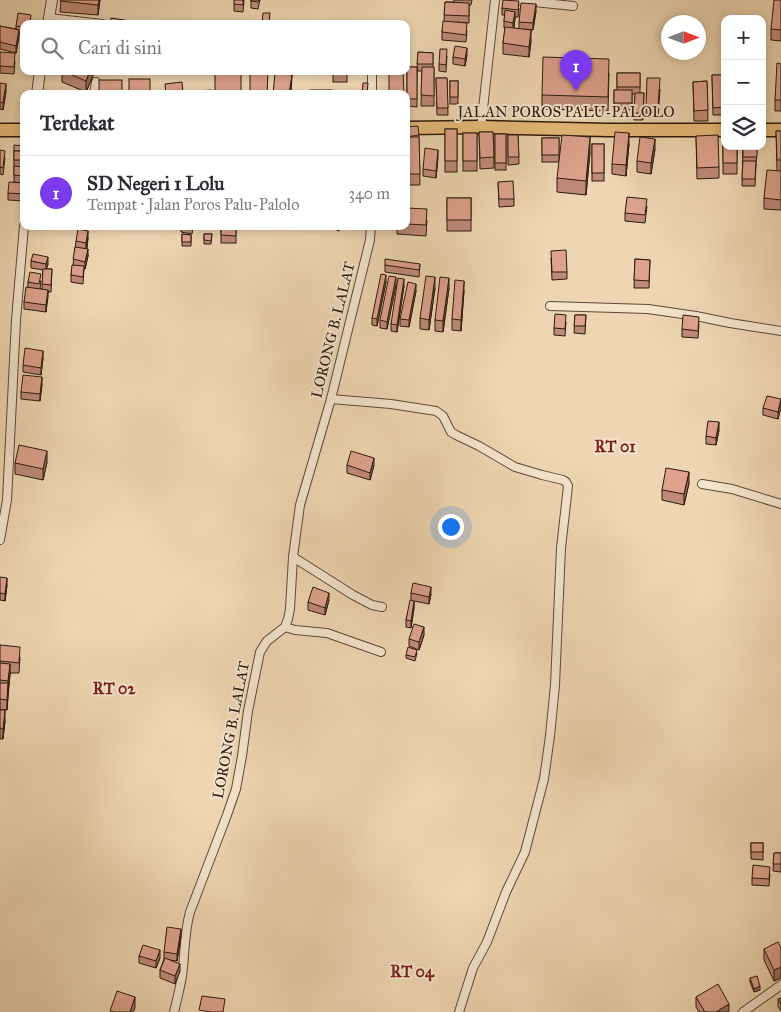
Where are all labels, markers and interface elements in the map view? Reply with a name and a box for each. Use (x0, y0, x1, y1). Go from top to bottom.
north arrow (661, 15, 706, 60)
map controls (721, 15, 766, 150)
button: + (721, 15, 766, 60)
search box (20, 20, 410, 75)
icon: search (38, 34, 66, 62)
text: Cari di sini (78, 36, 162, 59)
pin: 1 (560, 50, 592, 91)
button: − (721, 60, 766, 105)
street label: JALAN POROS PALU-PALOLO (455, 103, 675, 122)
button: layers (721, 105, 766, 150)
text: Terdekat (40, 110, 114, 136)
text: SD Negeri 1 Lolu (87, 172, 224, 195)
text: 1 (53, 184, 59, 203)
text: 340 m (348, 184, 390, 203)
text: Tempat · Jalan Poros Palu-Palolo (87, 195, 299, 214)
street label: LORONG B. LALAT (307, 260, 359, 400)
district label: RT 01 (595, 437, 636, 456)
your location (438, 514, 464, 540)
street label: LORONG B. LALAT (209, 660, 253, 800)
district label: RT 02 (93, 679, 136, 698)
district label: RT 04 (390, 962, 435, 982)

